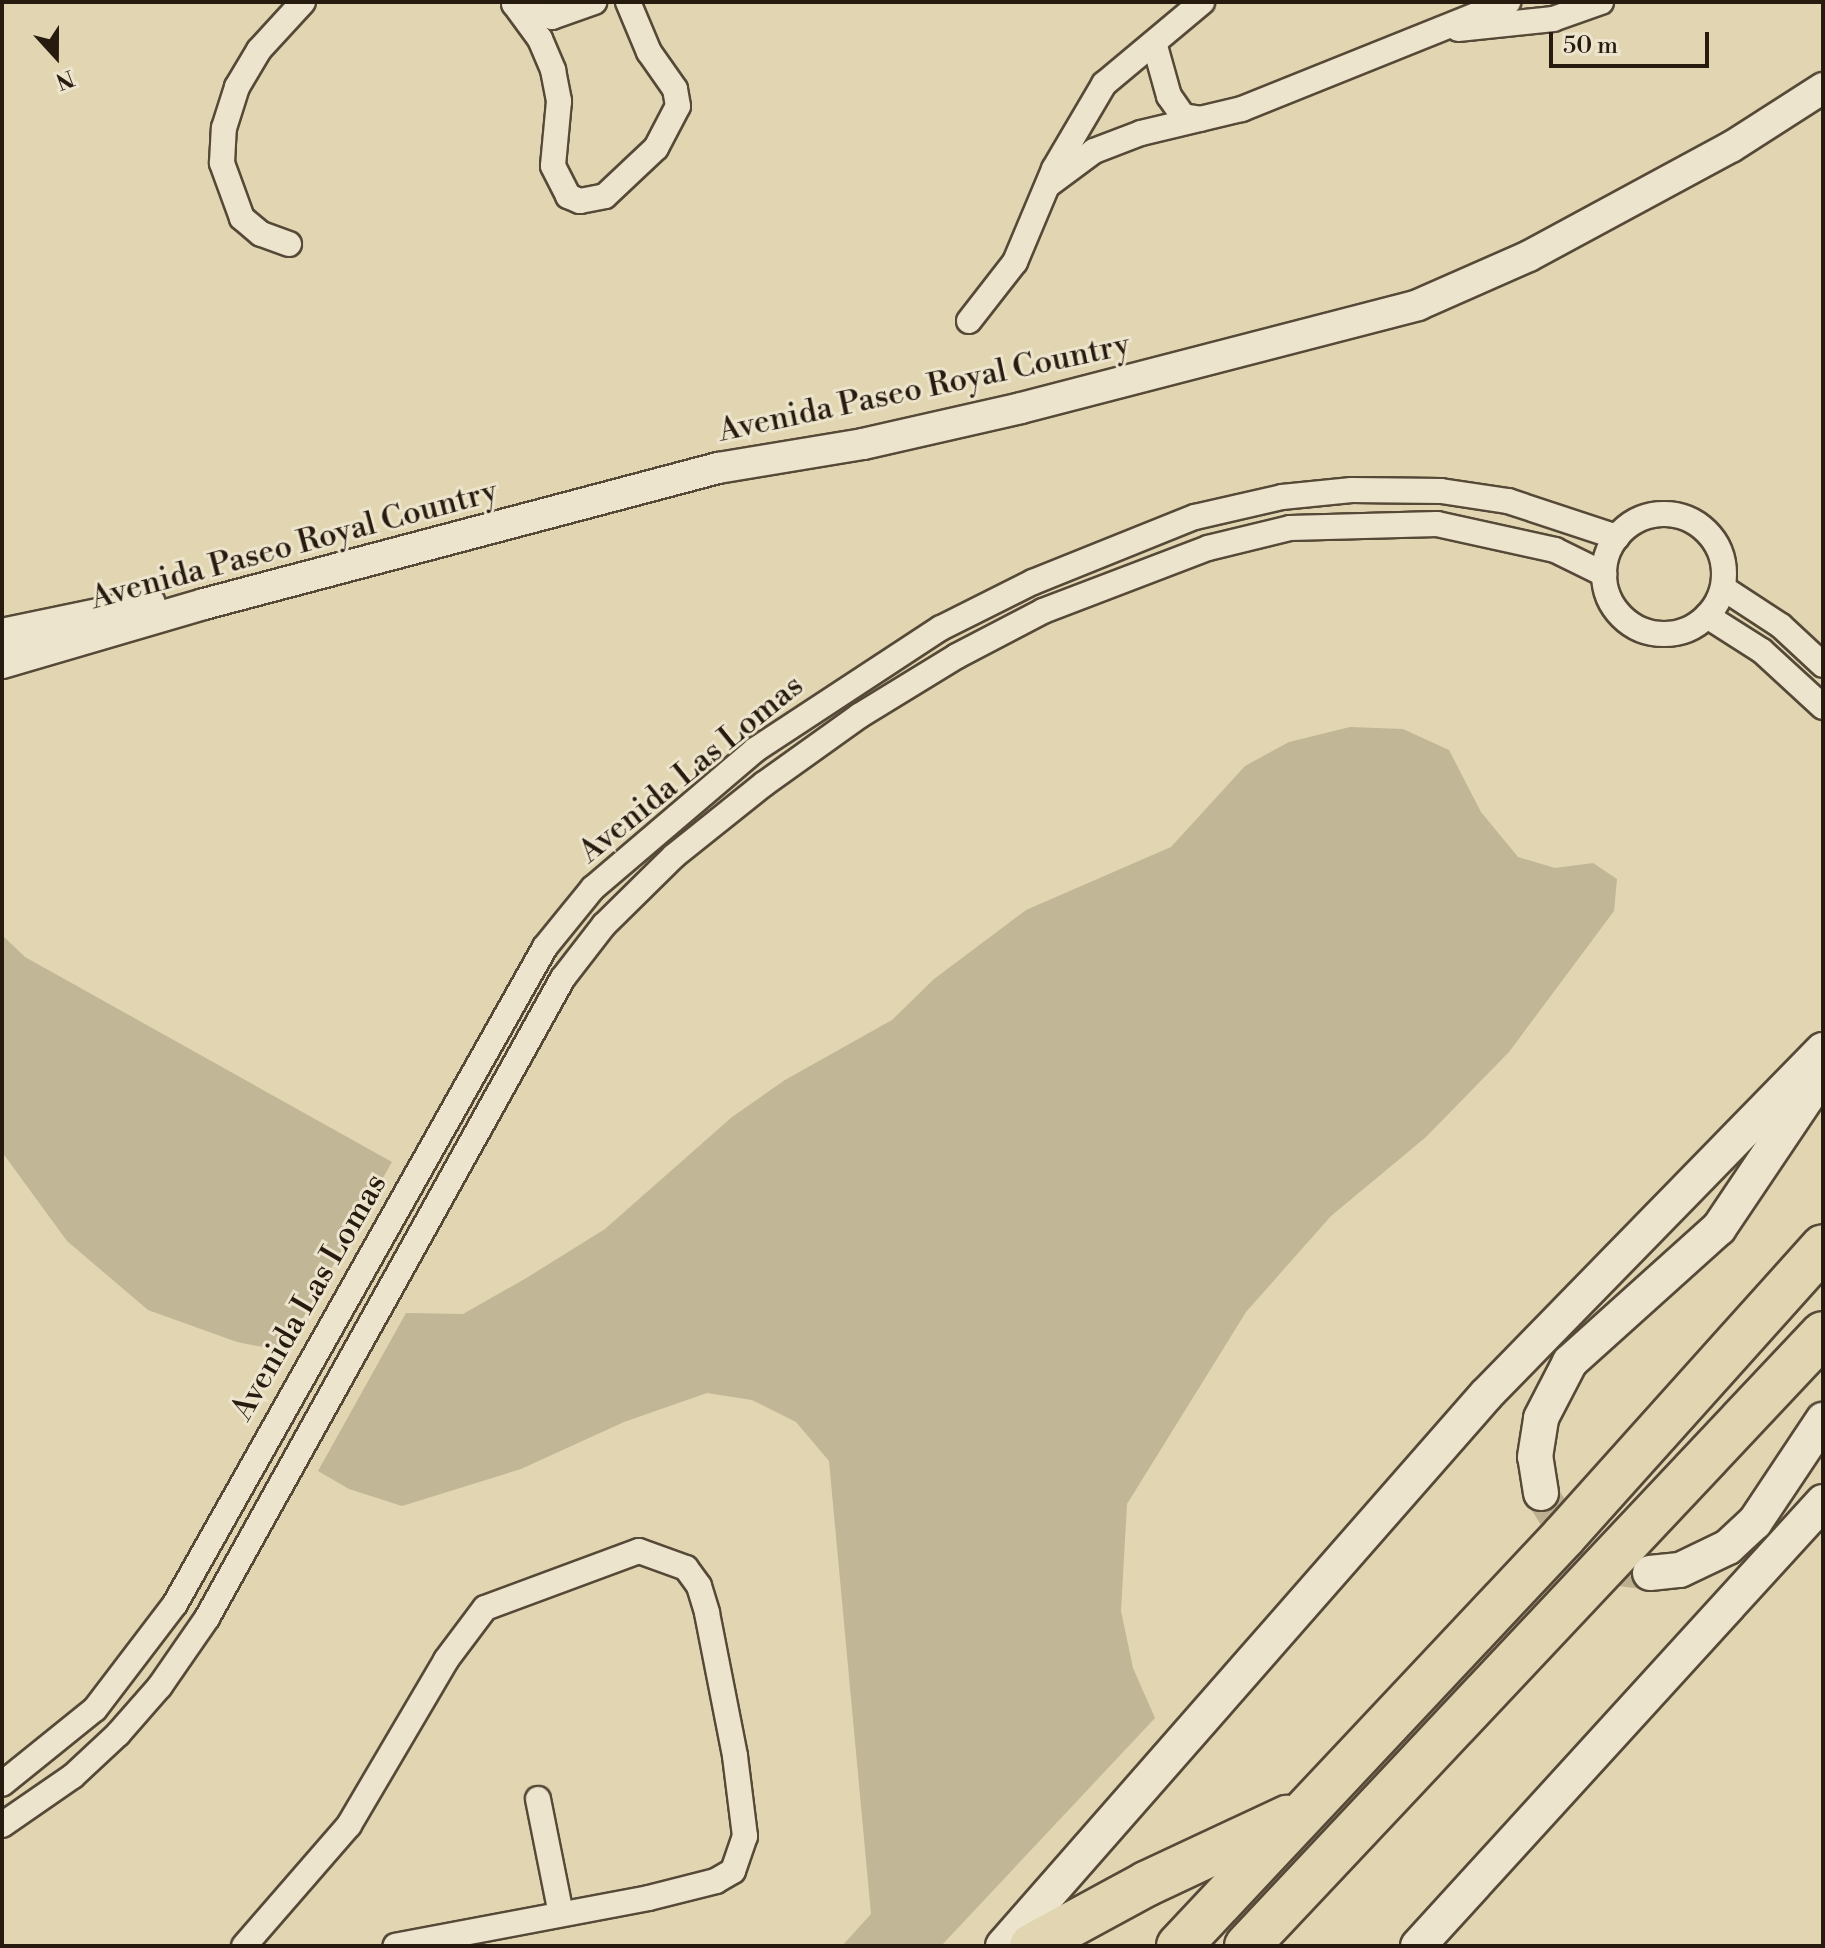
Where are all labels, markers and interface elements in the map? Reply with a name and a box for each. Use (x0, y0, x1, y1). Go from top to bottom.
north arrow (16, 16, 96, 96)
scale bar (1553, 16, 1713, 66)
text: 50 m (1563, 31, 1618, 61)
text: N (52, 63, 78, 95)
street label: Avenida Paseo Royal Country (715, 326, 1133, 450)
street label: Avenida Paseo Royal Country (86, 472, 502, 618)
street label: Avenida Las Lomas (571, 667, 811, 871)
street label: Avenida Las Lomas (223, 1167, 395, 1427)

